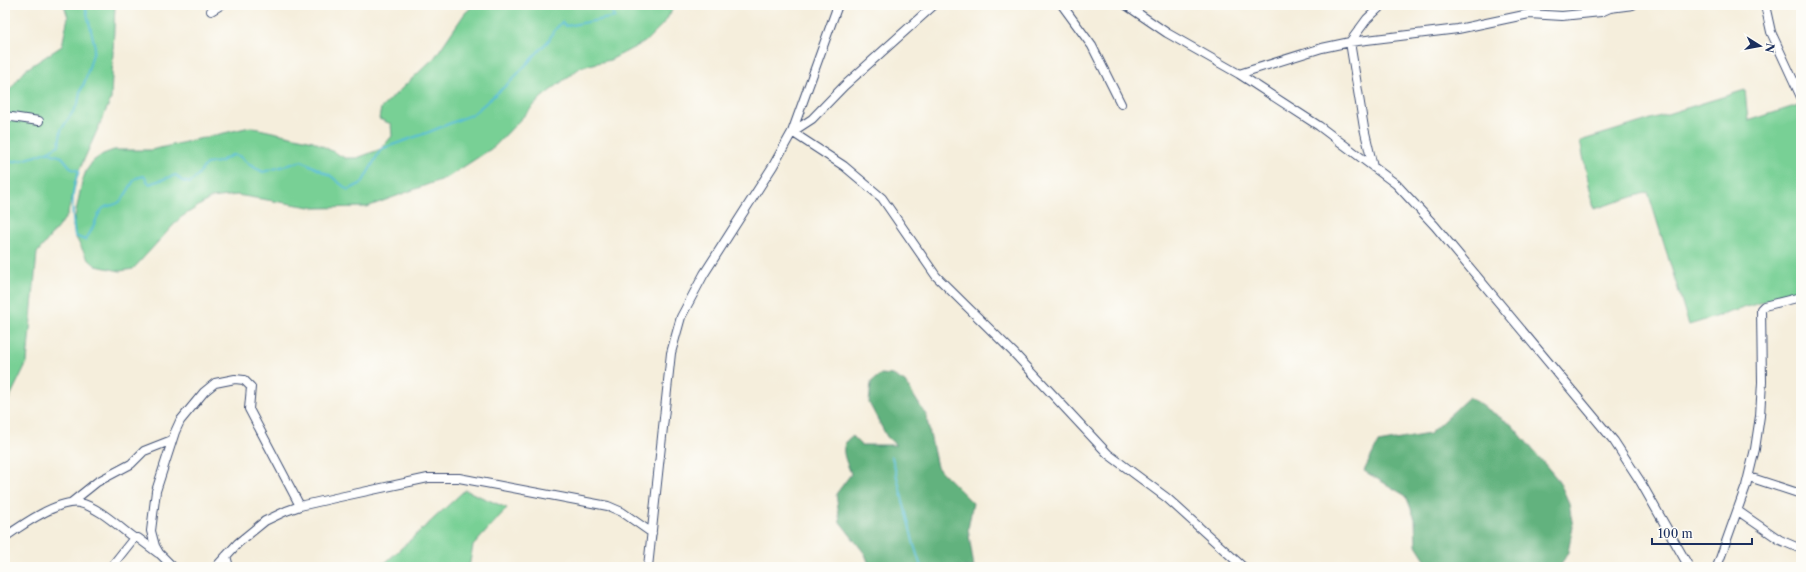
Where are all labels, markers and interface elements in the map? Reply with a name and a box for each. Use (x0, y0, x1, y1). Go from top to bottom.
north arrow (1740, 26, 1780, 66)
text: N (1762, 42, 1778, 54)
scale bar (1652, 520, 1752, 546)
text: 100 m (1658, 526, 1693, 541)

